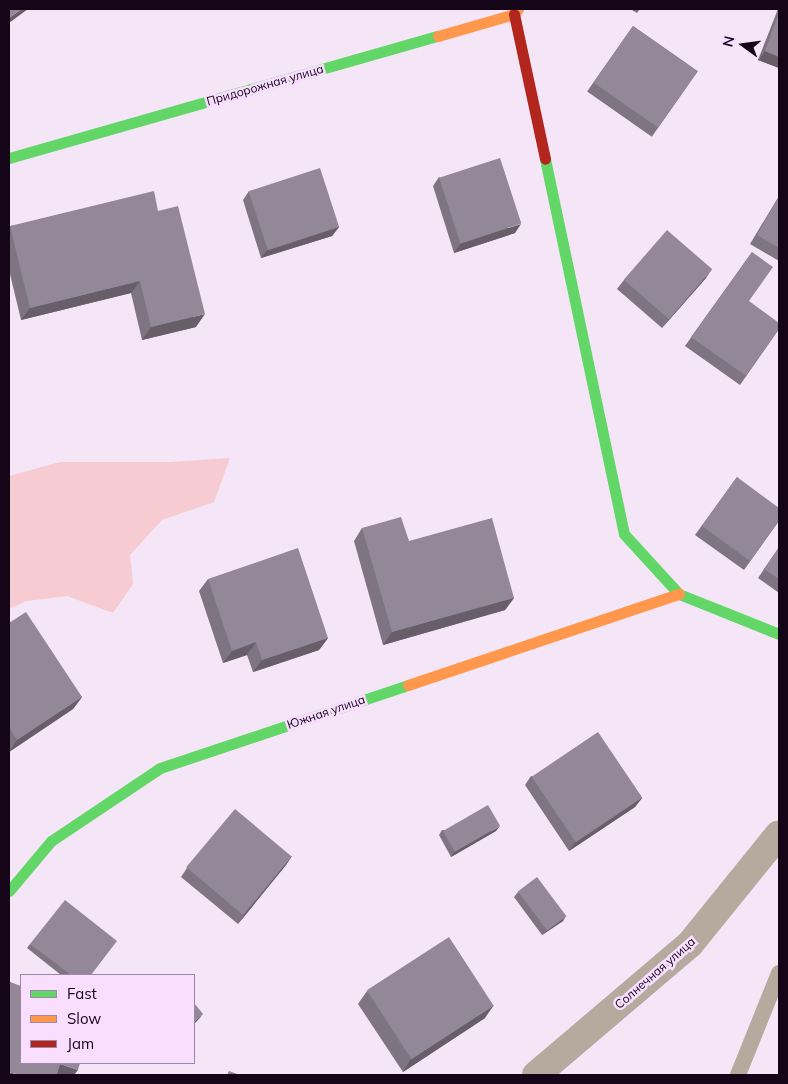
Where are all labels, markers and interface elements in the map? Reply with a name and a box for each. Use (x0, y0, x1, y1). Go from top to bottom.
north arrow (718, 20, 768, 70)
text: N (718, 34, 738, 49)
street label: Придорожная улица (205, 61, 325, 109)
street label: Южная улица (285, 692, 367, 732)
street label: Солнечная улица (612, 934, 698, 1012)
legend (20, 974, 195, 1064)
text: Fast (67, 984, 97, 1003)
text: Slow (67, 1009, 101, 1028)
text: Jam (67, 1034, 94, 1053)

